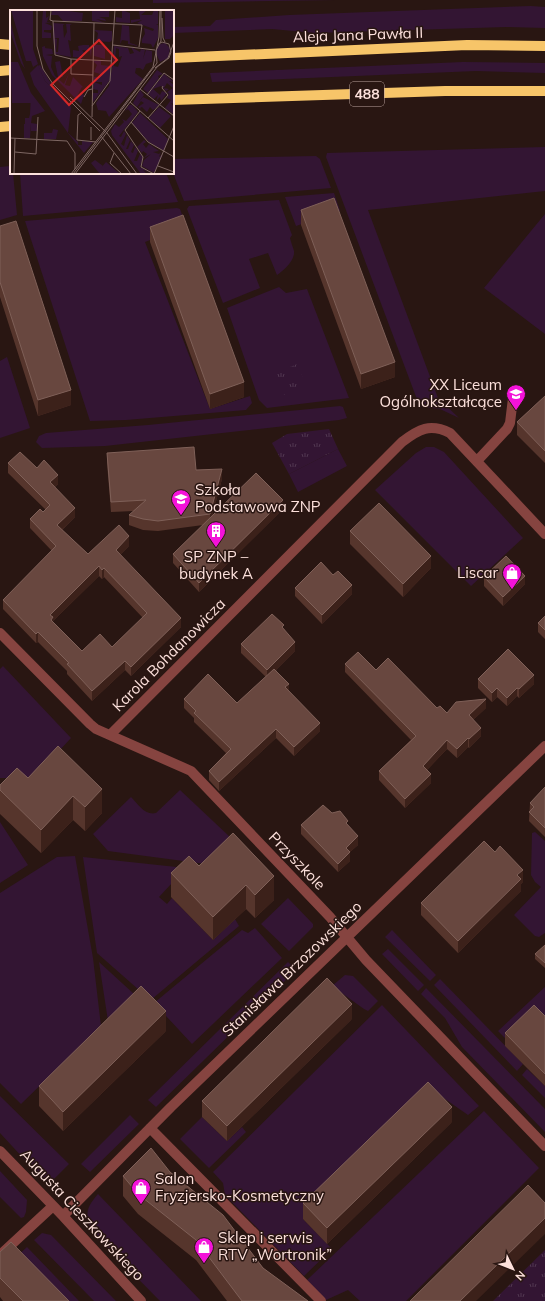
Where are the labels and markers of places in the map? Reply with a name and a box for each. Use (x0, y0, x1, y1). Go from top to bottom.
place label: XX Liceum Ogólnokształcące (380, 375, 502, 411)
school or university icon: XX Liceum Ogólnokształcące (505, 383, 527, 411)
place label: Szkoła Podstawowa ZNP (195, 480, 321, 516)
school or university icon: Szkoła Podstawowa ZNP (170, 488, 192, 516)
building icon: SP ZNP – budynek A (205, 520, 227, 548)
place label: SP ZNP – budynek A (179, 547, 253, 583)
shop icon: Liscar (501, 562, 523, 590)
place label: Liscar (457, 563, 499, 582)
place label: Salon Fryzjersko-Kosmetyczny (155, 1169, 324, 1205)
shop icon: Salon Fryzjersko-Kosmetyczny (130, 1177, 152, 1205)
place label: Sklep i serwis RTV „Wortronik” (218, 1228, 332, 1264)
shop icon: Sklep i serwis RTV „Wortronik” (193, 1236, 215, 1264)

